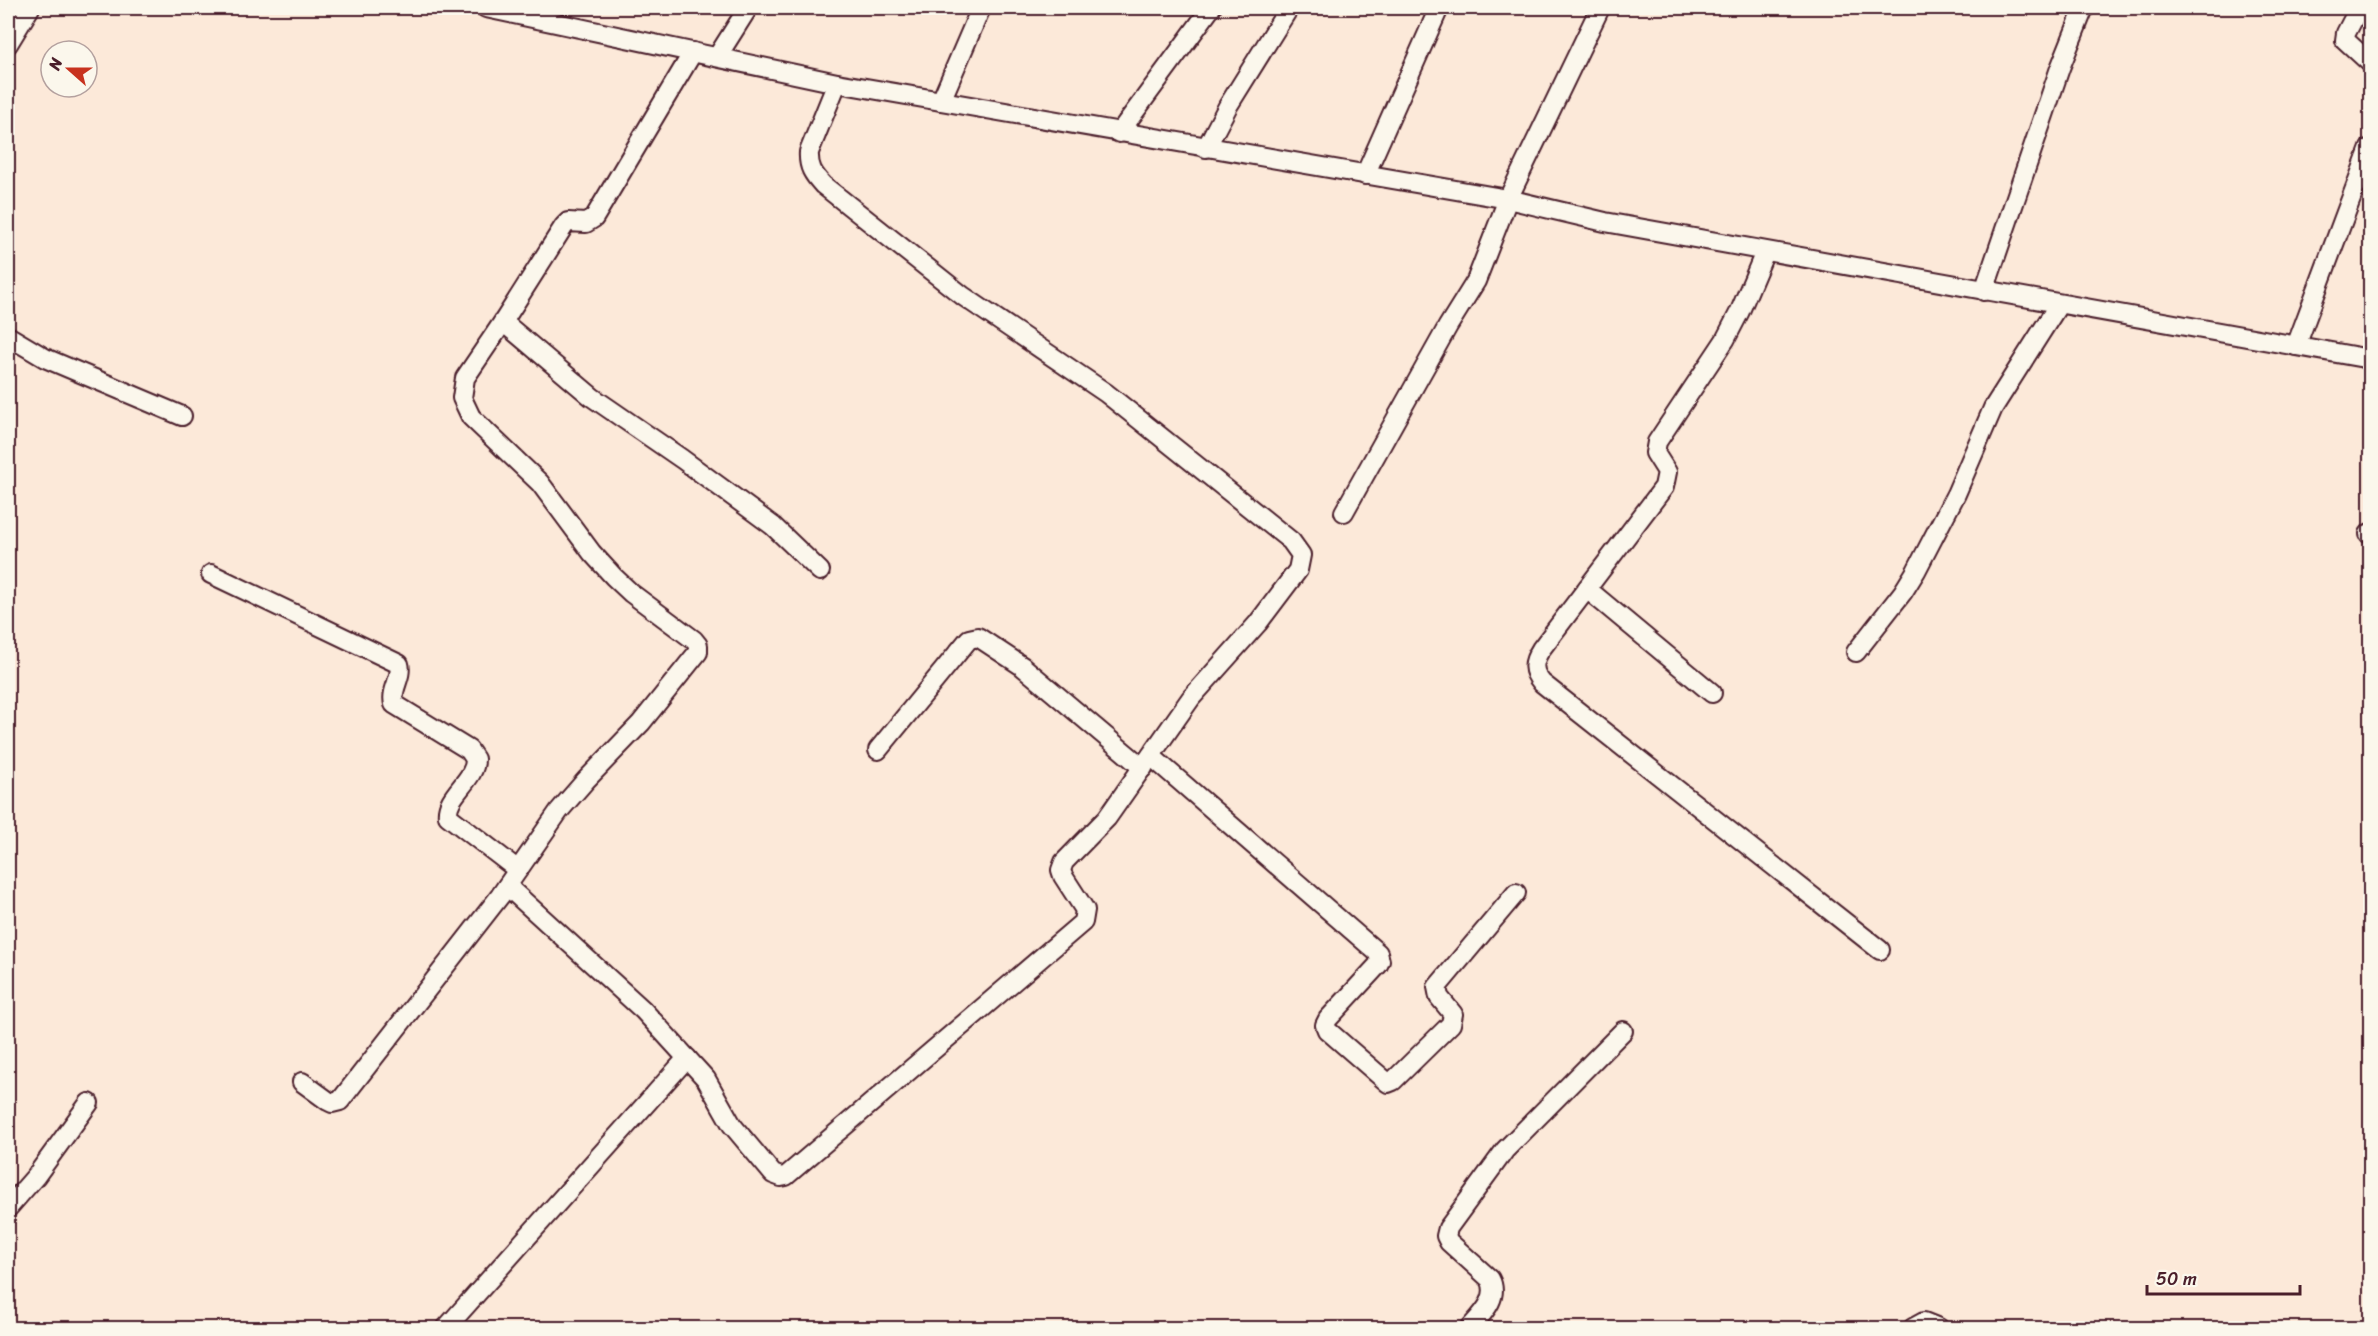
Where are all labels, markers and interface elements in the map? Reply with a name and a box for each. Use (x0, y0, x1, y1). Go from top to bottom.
north arrow (39, 39, 99, 99)
text: N (40, 53, 71, 75)
scale bar (2147, 1258, 2300, 1296)
text: 50 m (2156, 1263, 2197, 1295)

